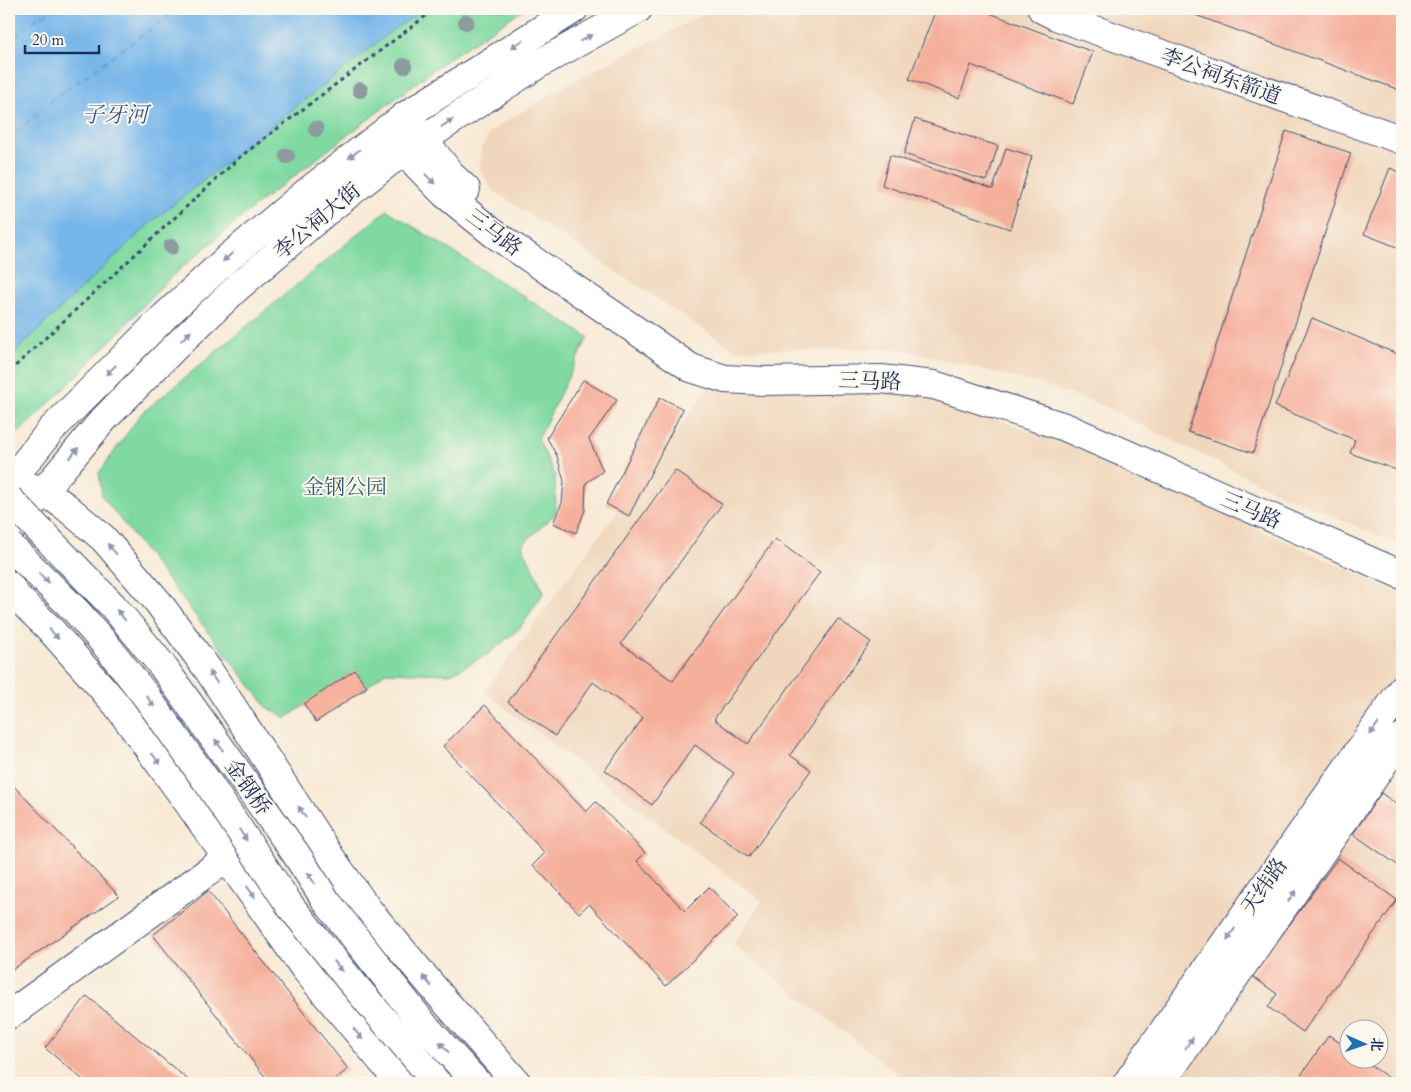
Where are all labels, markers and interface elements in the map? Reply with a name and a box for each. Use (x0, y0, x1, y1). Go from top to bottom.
scale bar (25, 22, 99, 54)
text: 20 m (32, 30, 64, 50)
one-way arrow (579, 33, 592, 42)
one-way arrow (511, 39, 524, 48)
street label: 李公祠东箭道 (1157, 41, 1285, 112)
water label: 子牙河 (82, 100, 152, 130)
one-way arrow (441, 118, 454, 128)
one-way arrow (347, 149, 361, 159)
one-way arrow (424, 173, 436, 185)
street label: 李公祠大街 (268, 177, 367, 266)
street label: 三马路 (460, 202, 528, 263)
one-way arrow (223, 251, 235, 263)
one-way arrow (180, 330, 192, 342)
one-way arrow (105, 364, 117, 376)
street label: 三马路 (838, 366, 902, 397)
one-way arrow (69, 447, 80, 460)
park label: 金钢公园 (303, 473, 387, 502)
street label: 三马路 (1216, 485, 1285, 536)
one-way arrow (107, 543, 118, 556)
one-way arrow (38, 572, 50, 584)
one-way arrow (115, 609, 126, 622)
one-way arrow (48, 627, 60, 639)
one-way arrow (208, 670, 217, 683)
one-way arrow (145, 694, 155, 708)
one-way arrow (1369, 722, 1379, 736)
one-way arrow (214, 738, 224, 752)
one-way arrow (151, 753, 161, 766)
street label: 金钢桥 (218, 753, 278, 821)
one-way arrow (297, 806, 307, 819)
one-way arrow (238, 828, 247, 841)
street label: 天纬路 (1234, 852, 1294, 920)
one-way arrow (306, 872, 316, 885)
one-way arrow (246, 885, 256, 899)
one-way arrow (1287, 889, 1297, 902)
one-way arrow (1226, 927, 1236, 941)
one-way arrow (333, 959, 344, 972)
one-way arrow (422, 974, 433, 987)
north arrow (1338, 1020, 1388, 1070)
one-way arrow (352, 1027, 363, 1040)
one-way arrow (1184, 1036, 1194, 1050)
text: 北 (1367, 1037, 1386, 1052)
one-way arrow (438, 1042, 450, 1054)

